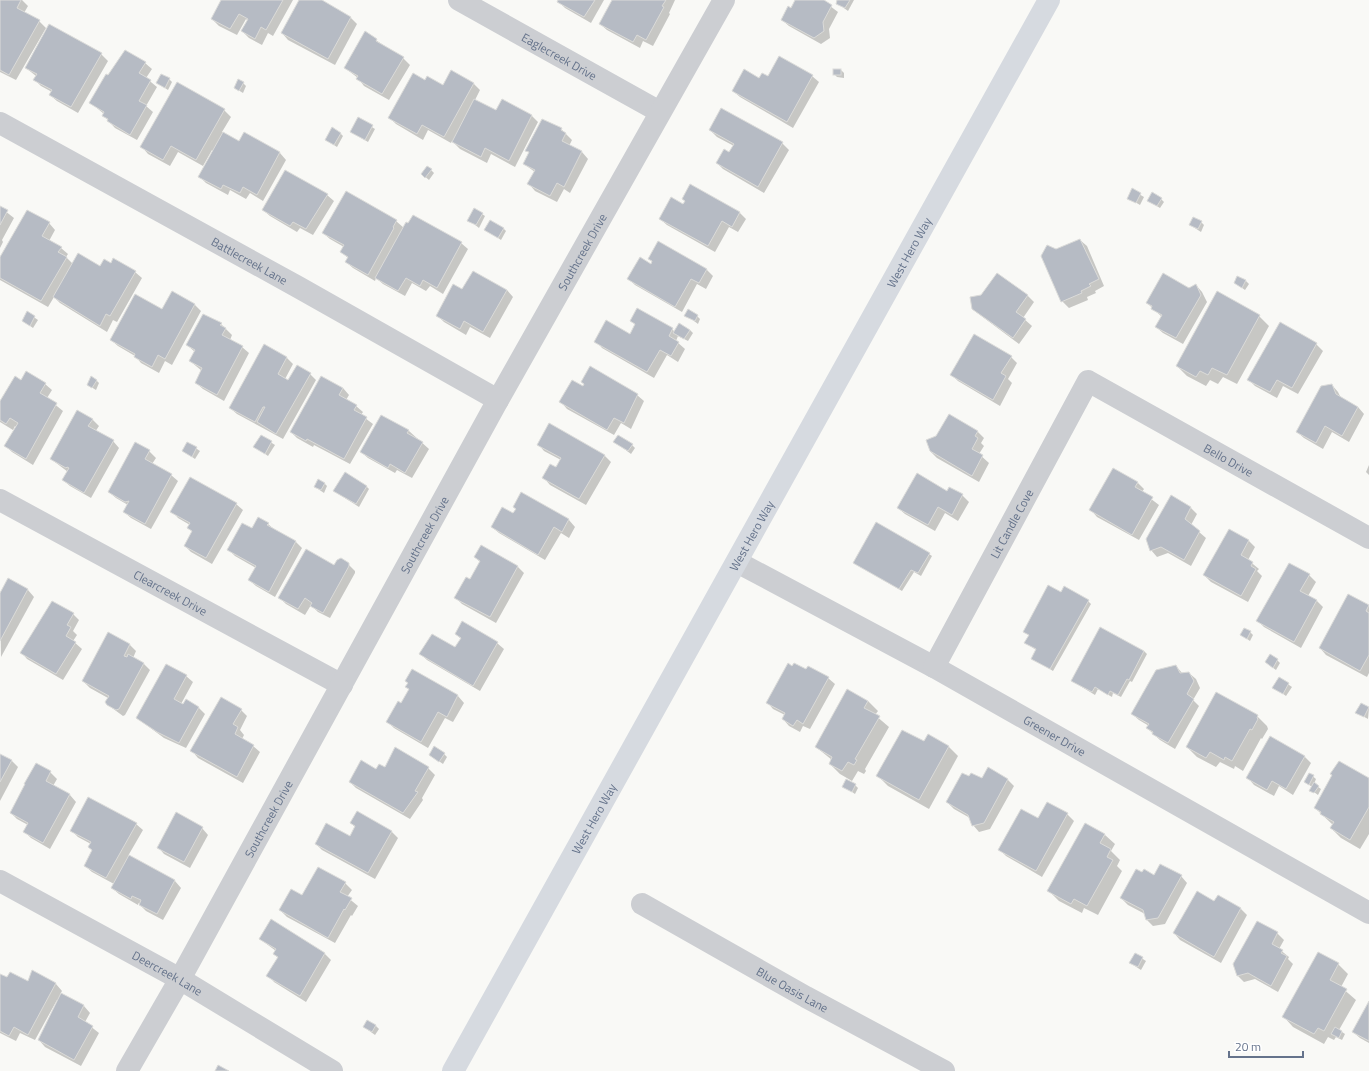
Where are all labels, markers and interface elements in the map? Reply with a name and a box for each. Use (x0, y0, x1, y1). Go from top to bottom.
street label: Eaglecreek Drive (518, 27, 601, 85)
street label: Southcreek Drive (552, 210, 611, 294)
street label: West Hero Way (881, 213, 936, 291)
street label: Battlecreek Lane (208, 232, 291, 289)
street label: Bello Drive (1200, 438, 1257, 481)
street label: Lit Candle Cove (985, 485, 1038, 562)
street label: Southcreek Drive (395, 493, 453, 577)
street label: West Hero Way (724, 496, 779, 574)
street label: Clearcreek Drive (130, 565, 211, 620)
street label: Greener Drive (1020, 710, 1090, 761)
street label: Southcreek Drive (239, 776, 297, 861)
street label: West Hero Way (566, 779, 621, 857)
street label: Deercreek Lane (129, 945, 206, 1000)
street label: Blue Oasis Lane (753, 961, 832, 1017)
scale bar (1229, 1033, 1303, 1059)
text: 20 m (1235, 1037, 1261, 1056)

